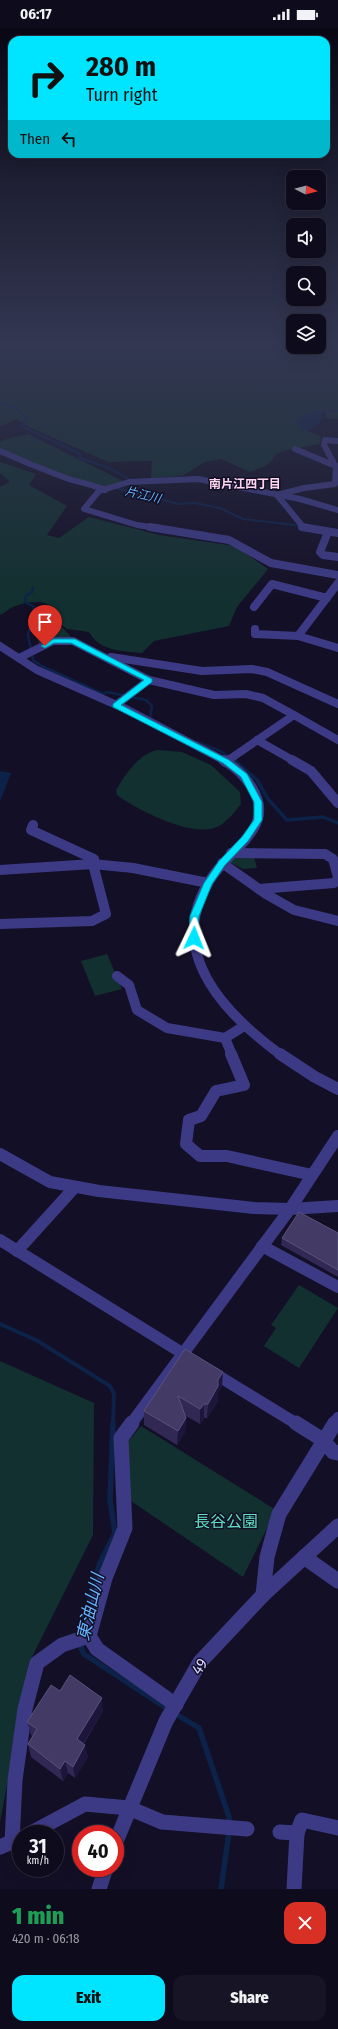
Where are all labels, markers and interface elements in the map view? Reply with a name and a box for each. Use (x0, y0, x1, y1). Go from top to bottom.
text: 06:17 (20, 5, 52, 23)
text: 280 m (86, 50, 156, 83)
icon: right (20, 52, 72, 104)
text: Turn right (86, 84, 158, 106)
icon: left (58, 128, 80, 150)
text: Then (20, 130, 50, 148)
north arrow (286, 170, 326, 210)
map controls (286, 170, 326, 354)
button: sound (286, 218, 326, 258)
button: search (286, 266, 326, 306)
button: layers (286, 314, 326, 354)
district label: 南片江四丁目 (209, 477, 281, 491)
water label: 片江川 (124, 484, 164, 506)
pin (28, 605, 62, 646)
icon: arrive (34, 611, 56, 633)
position arrow (173, 917, 215, 959)
park label: 長谷公園 (194, 1512, 258, 1531)
water label: 東油山川 (73, 1570, 109, 1643)
street label: 49 (187, 1654, 212, 1678)
speed limit sign: 40 (72, 1825, 124, 1877)
text: 31 (29, 1834, 47, 1858)
text: km/h (27, 1855, 49, 1867)
text: 1 min (12, 1902, 64, 1930)
button: close (284, 1902, 326, 1944)
text: 420 m · 06:18 (12, 1931, 80, 1946)
button: Exit (12, 1975, 165, 2021)
button: Share (173, 1975, 326, 2021)

